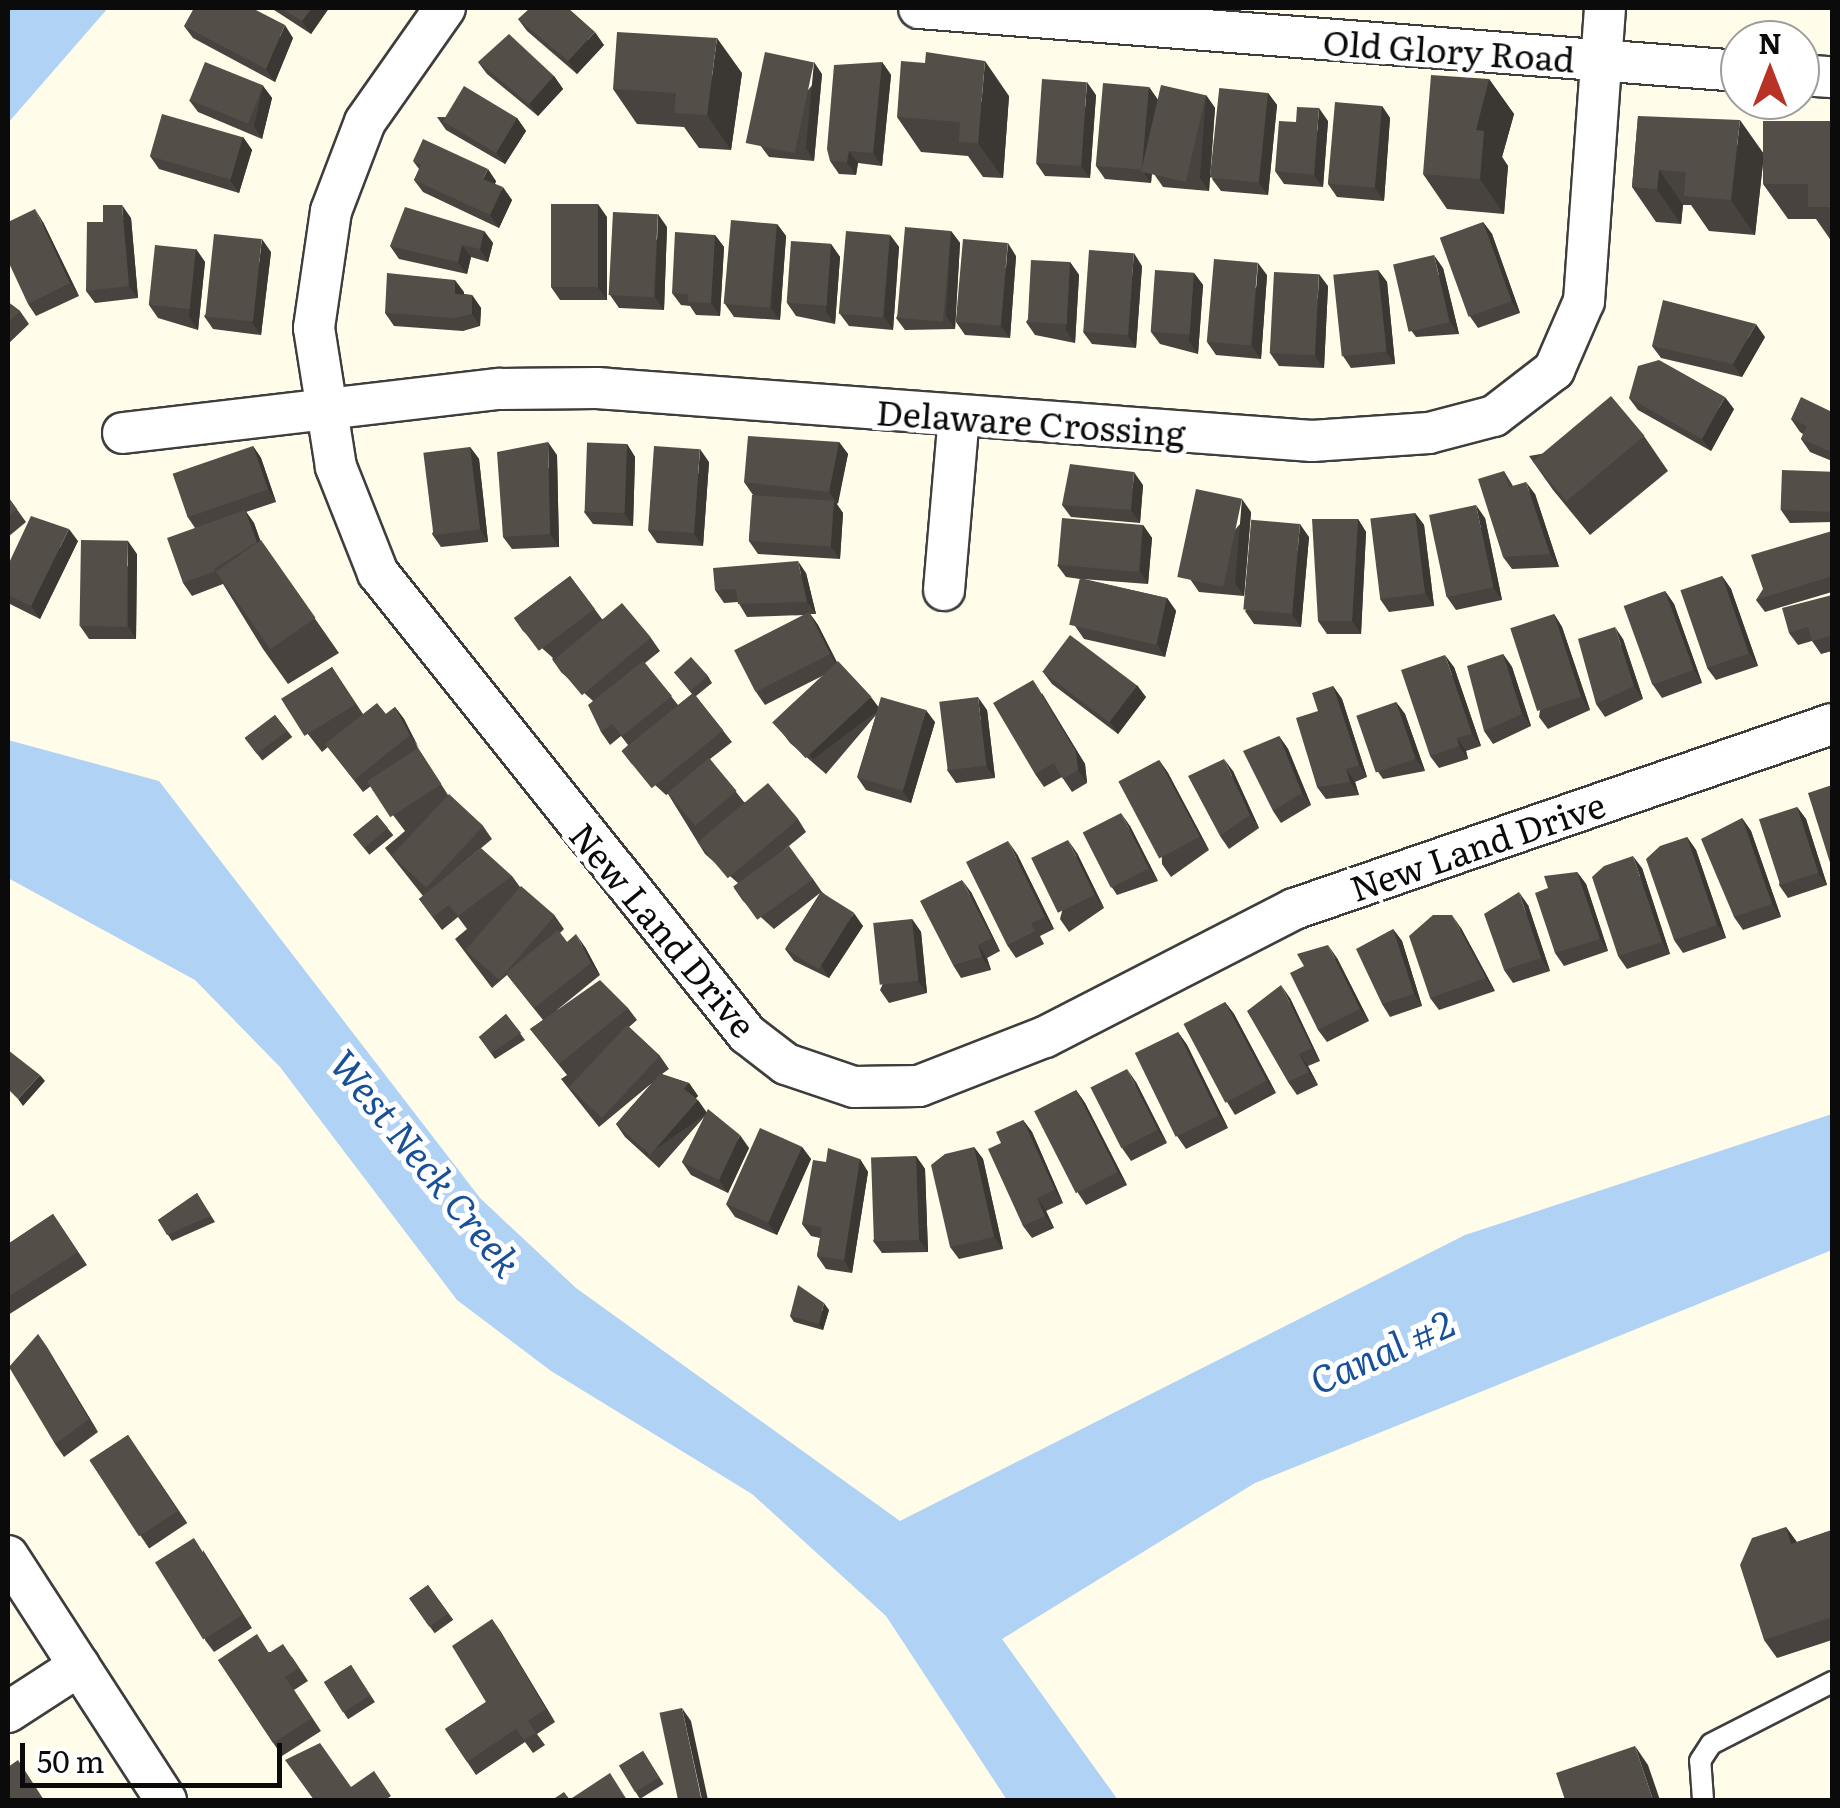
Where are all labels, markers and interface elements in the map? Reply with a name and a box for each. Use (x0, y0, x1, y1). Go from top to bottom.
street label: Old Glory Road (1322, 19, 1576, 79)
north arrow (1720, 20, 1820, 120)
text: N (1758, 21, 1782, 63)
street label: Delaware Crossing (875, 389, 1187, 453)
street label: New Land Drive (1344, 782, 1610, 908)
street label: New Land Drive (562, 813, 766, 1045)
water label: West Neck Creek (322, 1040, 532, 1284)
water label: Canal #2 (1302, 1298, 1460, 1402)
scale bar (25, 1723, 288, 1785)
text: 50 m (37, 1738, 105, 1782)

